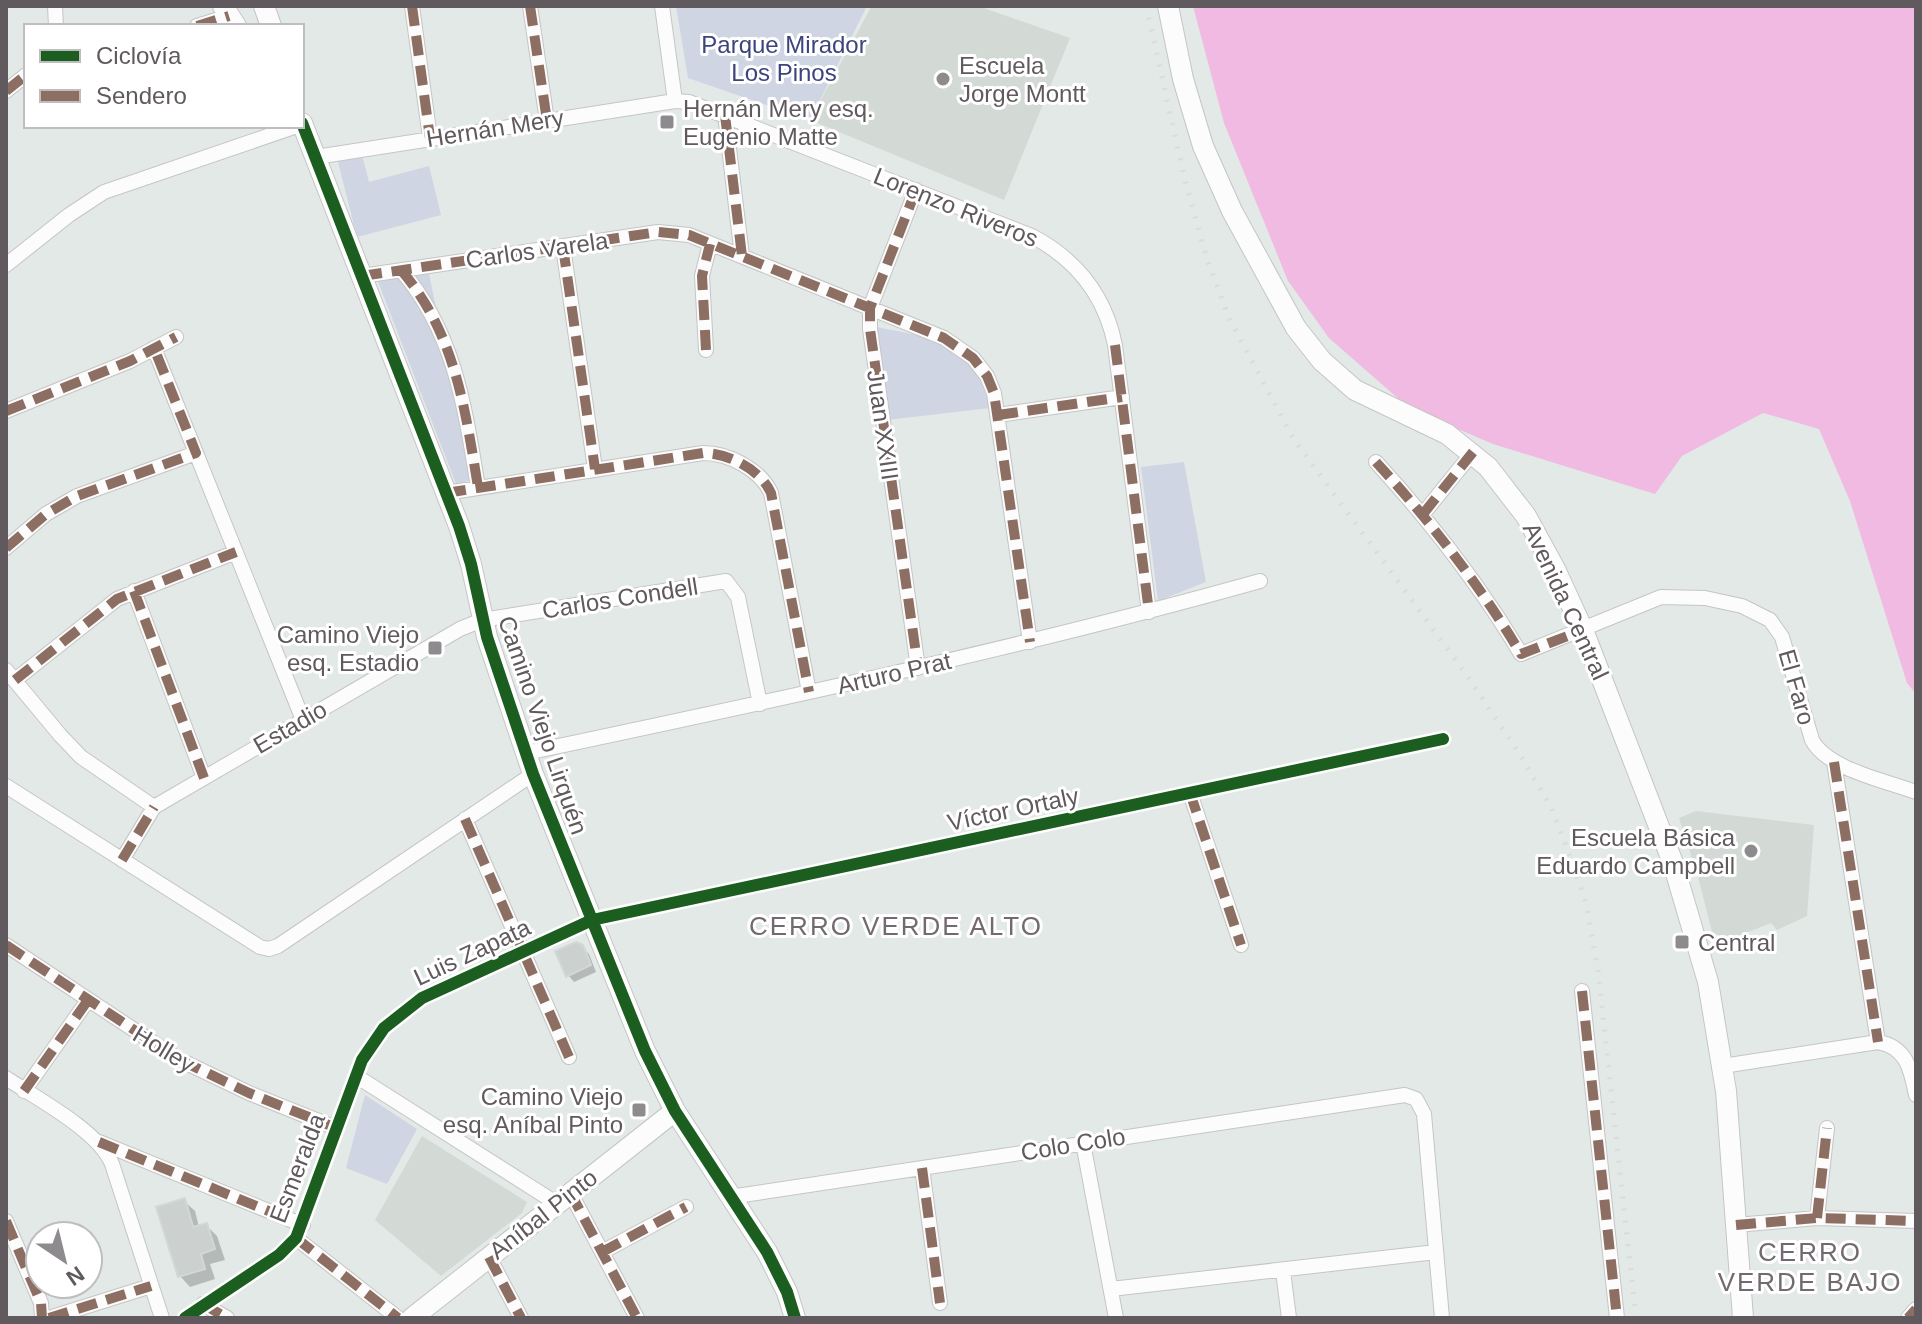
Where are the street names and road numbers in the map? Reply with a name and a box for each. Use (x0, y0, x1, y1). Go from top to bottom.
street label: Hernán Mery (424, 104, 566, 152)
street label: Lorenzo Riveros (870, 162, 1042, 252)
street label: Carlos Varela (464, 227, 611, 273)
street label: Juan XXIII (862, 368, 904, 482)
street label: Avenida Central (1518, 518, 1614, 684)
street label: Carlos Condell (540, 572, 700, 624)
street label: Camino Viejo Lirquén (493, 612, 593, 838)
street label: El Faro (1773, 646, 1821, 728)
street label: Arturo Prat (834, 647, 954, 699)
street label: Estadio (249, 695, 331, 759)
street label: Víctor Ortaly (945, 782, 1081, 836)
street label: Luis Zapata (409, 913, 535, 991)
street label: Holley (128, 1020, 200, 1078)
street label: Esmeralda (264, 1109, 330, 1226)
street label: Colo Colo (1019, 1122, 1127, 1166)
street label: Aníbal Pinto (484, 1164, 602, 1264)

